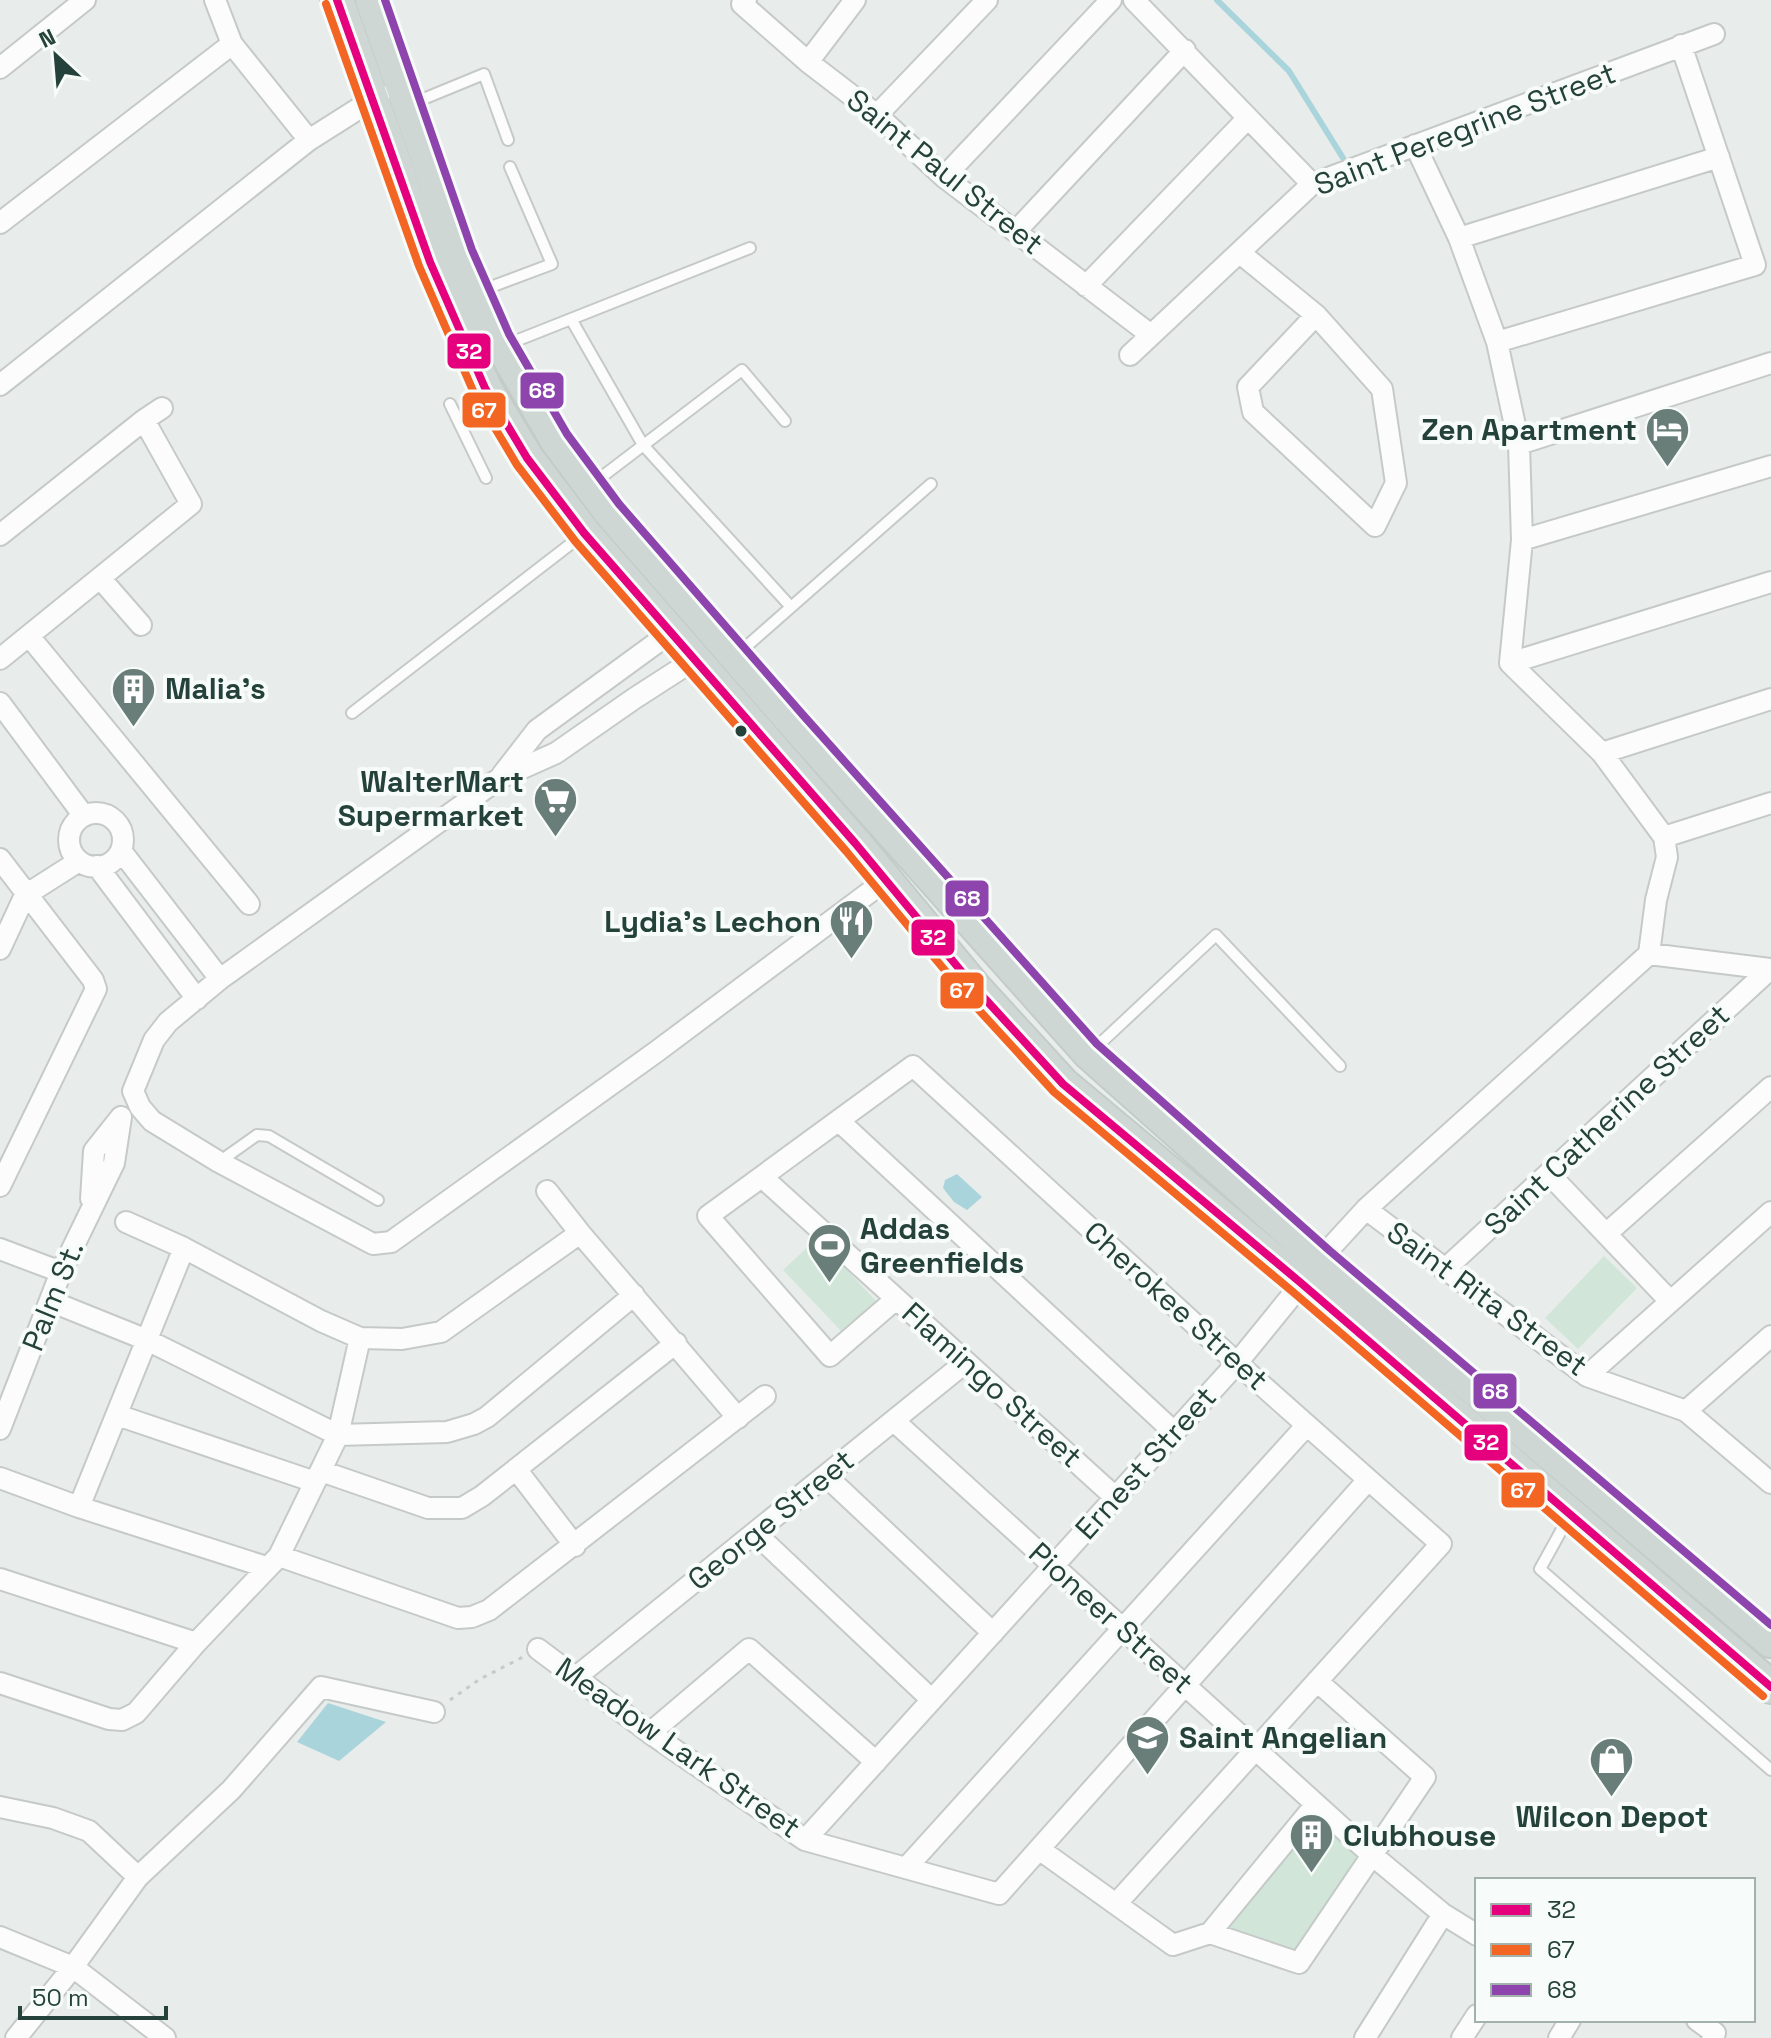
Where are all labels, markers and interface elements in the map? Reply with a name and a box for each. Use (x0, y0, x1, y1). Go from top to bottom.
north arrow (16, 16, 96, 96)
text: N (34, 22, 60, 54)
street label: Saint Peregrine Street (1309, 53, 1621, 204)
street label: Saint Paul Street (839, 80, 1052, 263)
line badge: 32 (446, 332, 492, 370)
text: 32 (456, 337, 482, 365)
line badge: 68 (519, 371, 565, 410)
text: 68 (529, 376, 555, 404)
line badge: 67 (461, 391, 507, 429)
text: 67 (471, 396, 497, 424)
hotel icon: Zen Apartment (1644, 406, 1692, 469)
place label: Zen Apartment (1421, 410, 1637, 449)
building icon: Malia's (110, 665, 158, 728)
place label: Malia's (165, 669, 266, 708)
unlabelled marker (733, 723, 749, 739)
place label: WalterMart Supermarket (338, 762, 524, 835)
supermarket icon: WalterMart Supermarket (531, 775, 579, 838)
line badge: 68 (944, 879, 990, 918)
text: 68 (954, 884, 980, 912)
restaurant icon: Lydia's Lechon (828, 898, 876, 961)
place label: Lydia's Lechon (604, 902, 821, 941)
line badge: 32 (910, 918, 956, 957)
text: 32 (920, 923, 946, 951)
line badge: 67 (939, 971, 985, 1010)
text: 67 (949, 976, 975, 1004)
street label: Saint Catherine Street (1476, 996, 1738, 1244)
place label: Addas Greenfields (860, 1209, 1024, 1282)
street label: Cherokee Street (1076, 1213, 1277, 1399)
street label: Saint Rita Street (1379, 1213, 1595, 1385)
sports icon: Addas Greenfields (805, 1222, 853, 1285)
street label: Palm St. (13, 1235, 92, 1357)
street label: Flamingo Street (894, 1293, 1091, 1476)
line badge: 68 (1472, 1372, 1518, 1410)
text: 68 (1482, 1377, 1508, 1405)
street label: Ernest Street (1067, 1378, 1225, 1547)
line badge: 32 (1463, 1423, 1509, 1462)
text: 32 (1473, 1428, 1499, 1456)
street label: George Street (679, 1440, 862, 1599)
line badge: 67 (1500, 1471, 1546, 1509)
text: 67 (1510, 1476, 1536, 1504)
street label: Pioneer Street (1021, 1533, 1202, 1702)
street label: Meadow Lark Street (548, 1648, 808, 1847)
school or university icon: Saint Angelian (1124, 1714, 1172, 1777)
place label: Saint Angelian (1179, 1718, 1387, 1757)
shop icon: Wilcon Depot (1588, 1735, 1636, 1798)
place label: Wilcon Depot (1516, 1797, 1708, 1836)
building icon: Clubhouse (1288, 1812, 1336, 1875)
place label: Clubhouse (1343, 1816, 1496, 1855)
legend (1475, 1878, 1755, 2022)
text: 32 (1547, 1894, 1576, 1925)
text: 67 (1547, 1934, 1575, 1965)
scale bar (20, 1970, 166, 2020)
text: 68 (1547, 1974, 1577, 2005)
text: 50 m (32, 1982, 89, 2013)

